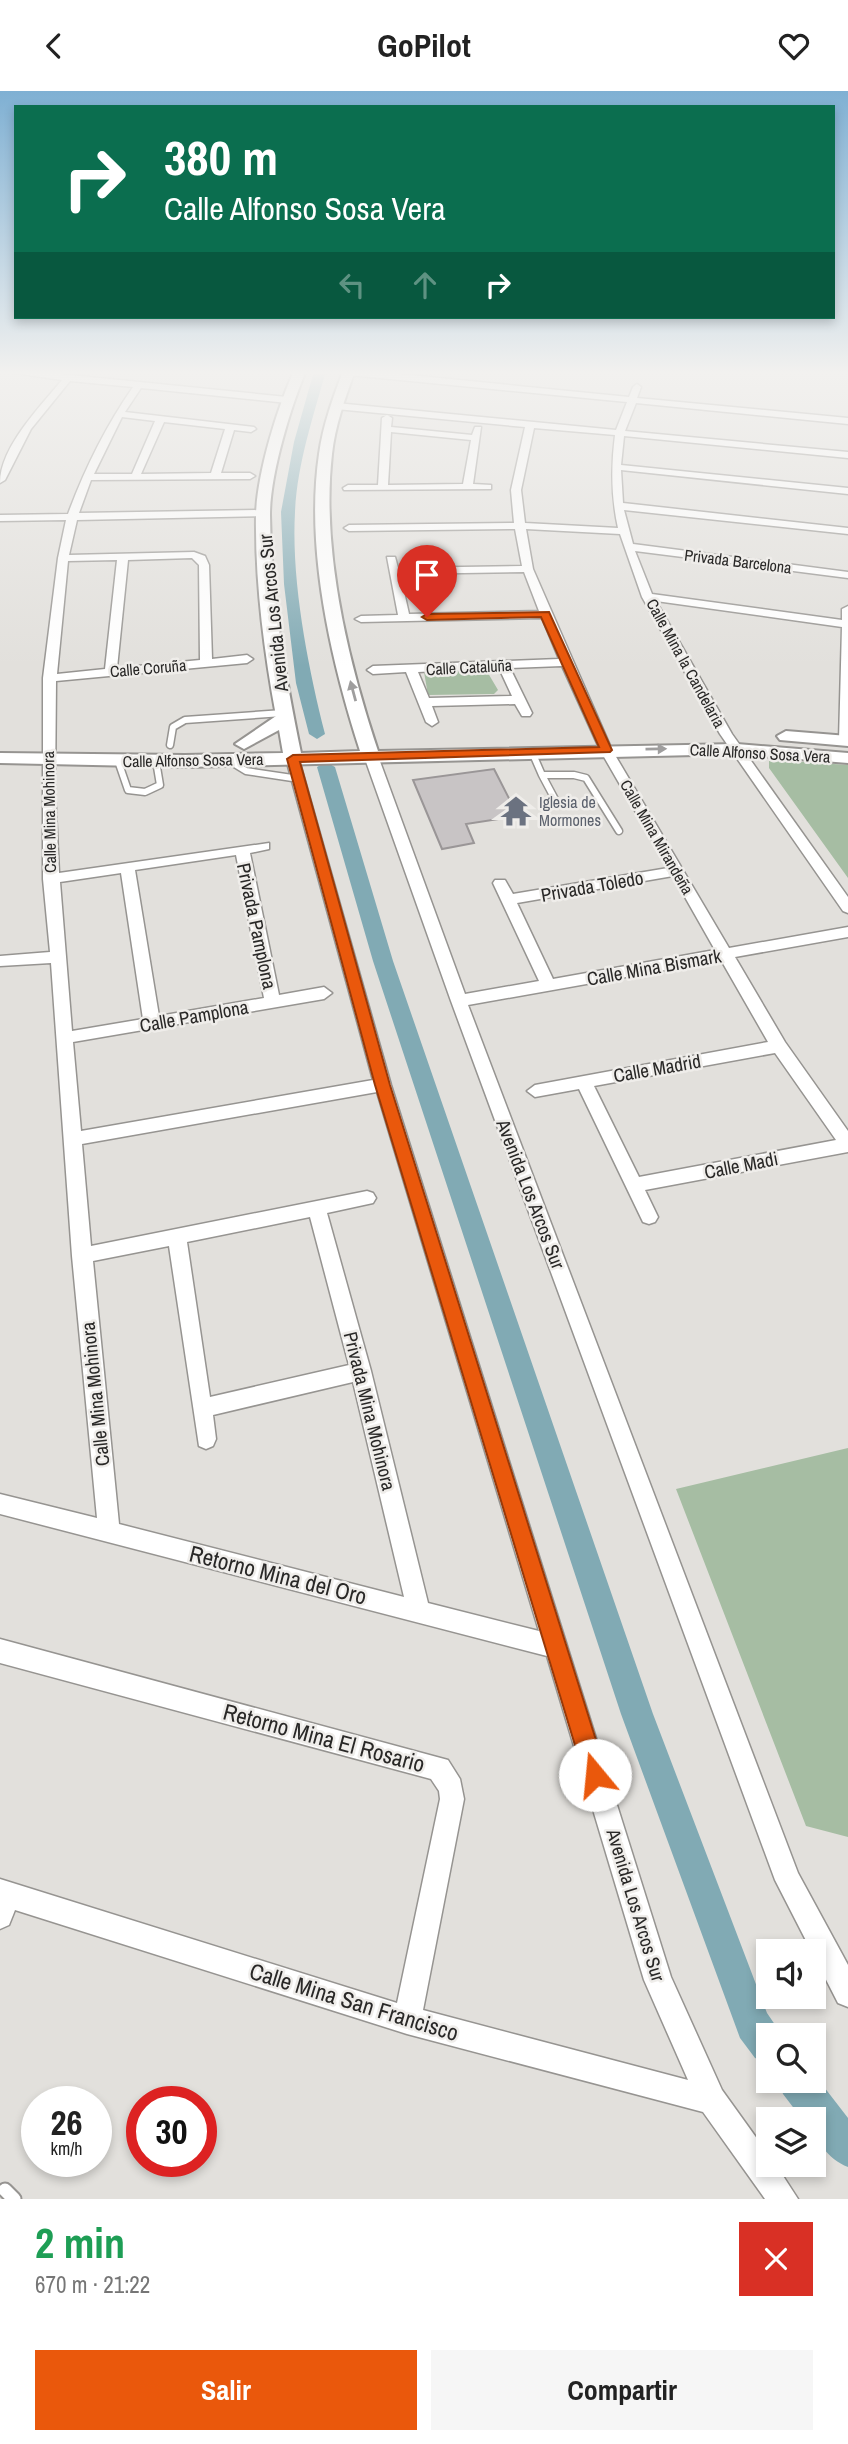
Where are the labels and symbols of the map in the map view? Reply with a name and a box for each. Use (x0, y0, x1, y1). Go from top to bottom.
street label: Avenida Los Arcos Sur (252, 532, 294, 694)
street label: Privada Barcelona (683, 544, 794, 579)
pin (397, 545, 457, 617)
street label: Calle Mina la Candelaria (641, 595, 731, 732)
street label: Calle Coruña (109, 654, 188, 682)
street label: Calle Cataluña (425, 654, 513, 680)
one-way arrow (347, 680, 357, 701)
street label: Calle Alfonso Sosa Vera (689, 738, 832, 768)
one-way arrow (645, 743, 667, 755)
street label: Calle Alfonso Sosa Vera (122, 748, 264, 772)
street label: Calle Mina Mohinora (37, 750, 61, 873)
street label: Calle Mina Mirandeña (615, 776, 699, 899)
place label: Iglesia de Mormones (539, 791, 601, 831)
temple icon: Iglesia de Mormones (499, 794, 533, 828)
street label: Privada Pamplona (231, 861, 283, 992)
street label: Privada Toledo (539, 864, 645, 908)
street label: Calle Mina Bismark (585, 942, 723, 992)
street label: Calle Pamplona (138, 994, 251, 1038)
street label: Calle Madrid (611, 1048, 703, 1088)
street label: Avenida Los Arcos Sur (490, 1115, 572, 1273)
street label: Calle Madi (702, 1145, 780, 1185)
street label: Calle Mina Mohinora (74, 1320, 115, 1467)
street label: Privada Mina Mohinora (338, 1329, 402, 1493)
street label: Retorno Mina del Oro (186, 1538, 370, 1611)
street label: Retorno Mina El Rosario (220, 1696, 428, 1779)
position arrow (558, 1738, 632, 1812)
street label: Avenida Los Arcos Sur (600, 1825, 672, 1985)
street label: Calle Mina San Francisco (246, 1955, 462, 2048)
speed limit sign: 30 (126, 2086, 217, 2177)

